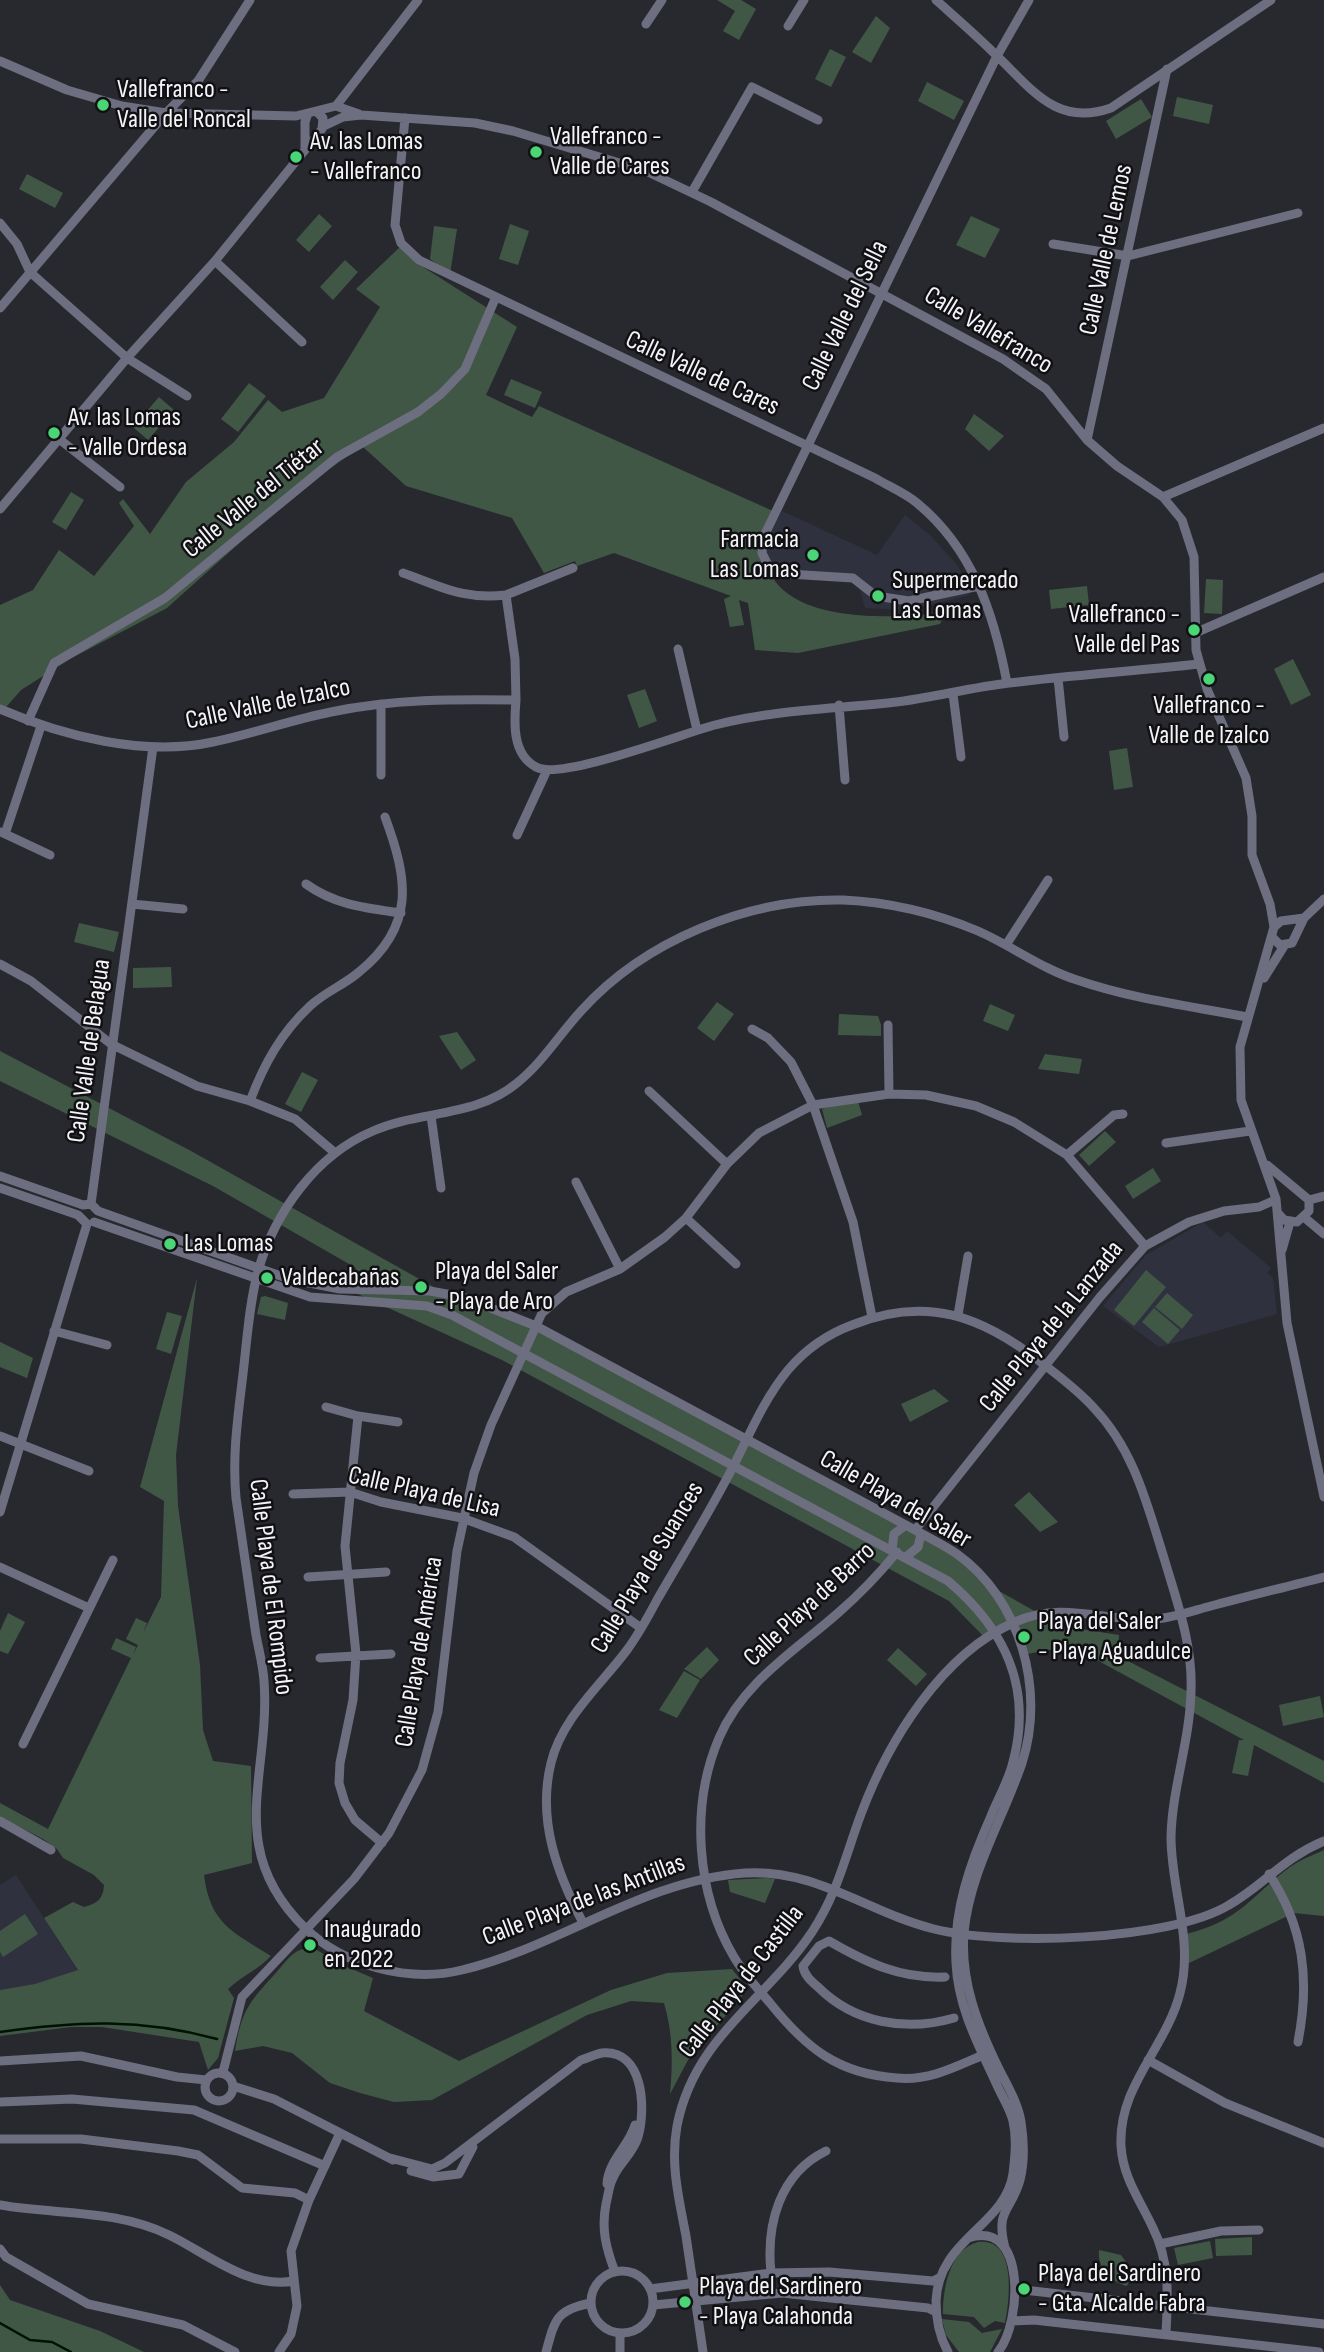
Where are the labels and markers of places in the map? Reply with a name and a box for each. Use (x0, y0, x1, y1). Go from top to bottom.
place label: Vallefranco - Valle del Roncal (117, 74, 251, 136)
marker: Vallefranco - Valle del Roncal (95, 97, 111, 113)
place label: Vallefranco - Valle de Cares (550, 121, 670, 182)
place label: Av. las Lomas - Vallefranco (310, 126, 423, 188)
marker: Vallefranco - Valle de Cares (528, 144, 544, 160)
marker: Av. las Lomas - Vallefranco (288, 149, 304, 165)
place label: Av. las Lomas - Valle Ordesa (68, 402, 187, 464)
marker: Av. las Lomas - Valle Ordesa (46, 425, 62, 441)
place label: Farmacia Las Lomas (710, 524, 799, 586)
marker: Farmacia Las Lomas (805, 547, 821, 563)
place label: Supermercado Las Lomas (892, 565, 1019, 626)
marker: Supermercado Las Lomas (870, 588, 886, 604)
place label: Vallefranco - Valle del Pas (1068, 599, 1180, 660)
marker: Vallefranco - Valle del Pas (1186, 622, 1202, 638)
marker: Vallefranco - Valle de Izalco (1201, 671, 1217, 687)
place label: Vallefranco - Valle de Izalco (1148, 690, 1270, 752)
place label: Las Lomas (184, 1228, 273, 1260)
marker: Las Lomas (162, 1236, 178, 1252)
place label: Playa del Saler - Playa de Aro (435, 1256, 559, 1318)
place label: Valdecabañas (281, 1262, 399, 1294)
marker: Valdecabañas (259, 1270, 275, 1286)
marker: Playa del Saler - Playa de Aro (413, 1279, 429, 1295)
place label: Playa del Saler - Playa Aguadulce (1038, 1606, 1191, 1668)
marker: Playa del Saler - Playa Aguadulce (1016, 1629, 1032, 1645)
place label: Inaugurado en 2022 (324, 1914, 421, 1976)
marker: Inaugurado en 2022 (302, 1937, 318, 1953)
place label: Playa del Sardinero - Gta. Alcalde Fabra (1038, 2258, 1205, 2320)
place label: Playa del Sardinero - Playa Calahonda (699, 2271, 862, 2332)
marker: Playa del Sardinero - Gta. Alcalde Fabra (1016, 2281, 1032, 2297)
marker: Playa del Sardinero - Playa Calahonda (677, 2294, 693, 2310)

